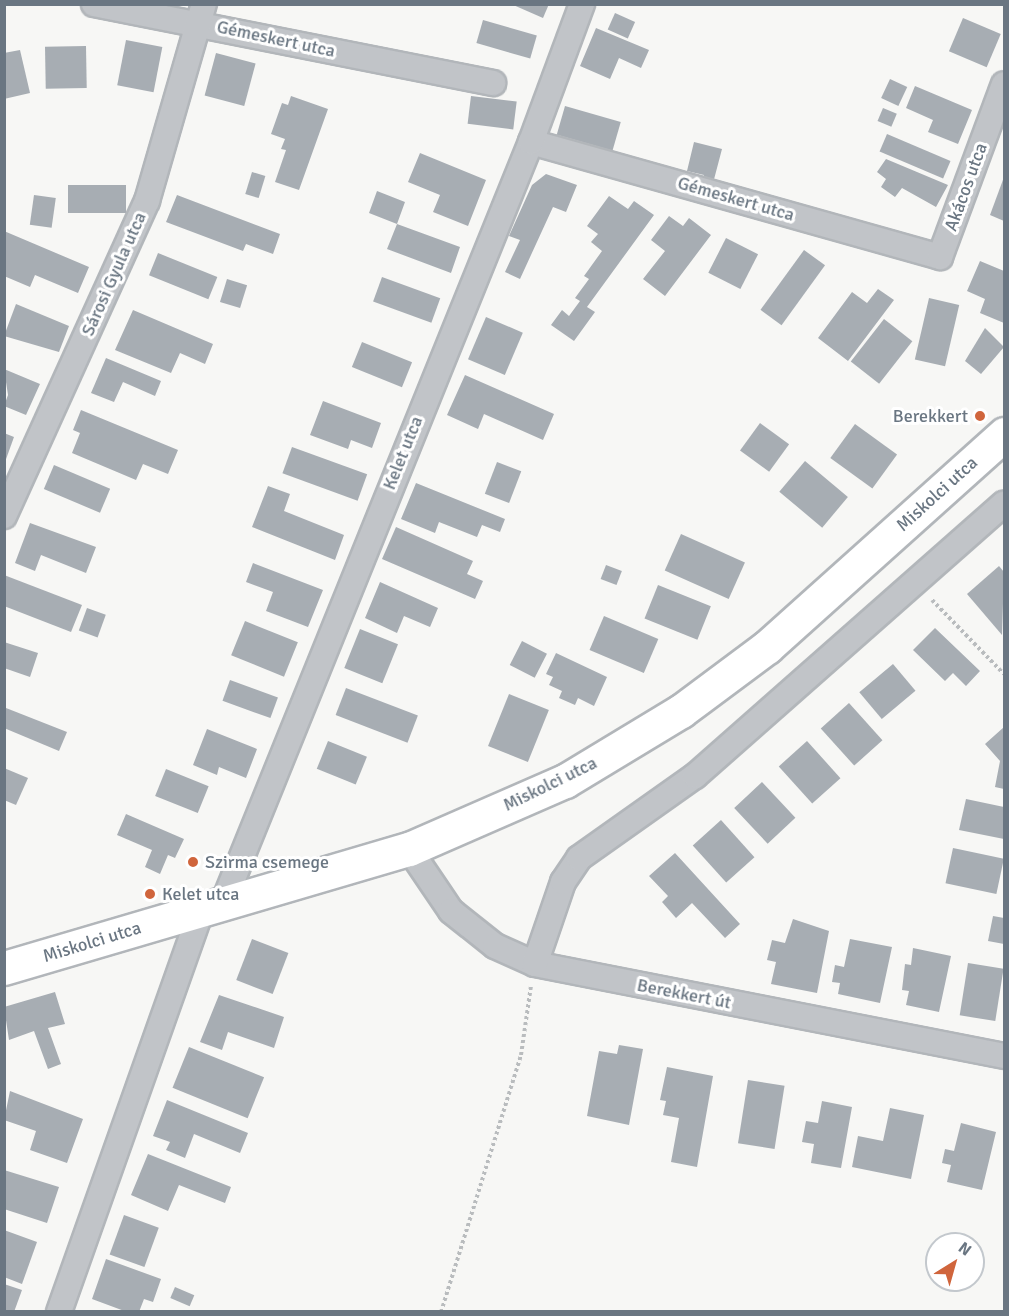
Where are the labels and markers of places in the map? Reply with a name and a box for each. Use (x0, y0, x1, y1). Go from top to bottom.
place label: Berekkert (893, 405, 968, 427)
marker: Berekkert (973, 409, 987, 423)
place label: Szirma csemege (205, 851, 329, 873)
marker: Szirma csemege (186, 855, 200, 869)
place label: Kelet utca (162, 883, 239, 905)
marker: Kelet utca (143, 887, 157, 901)

